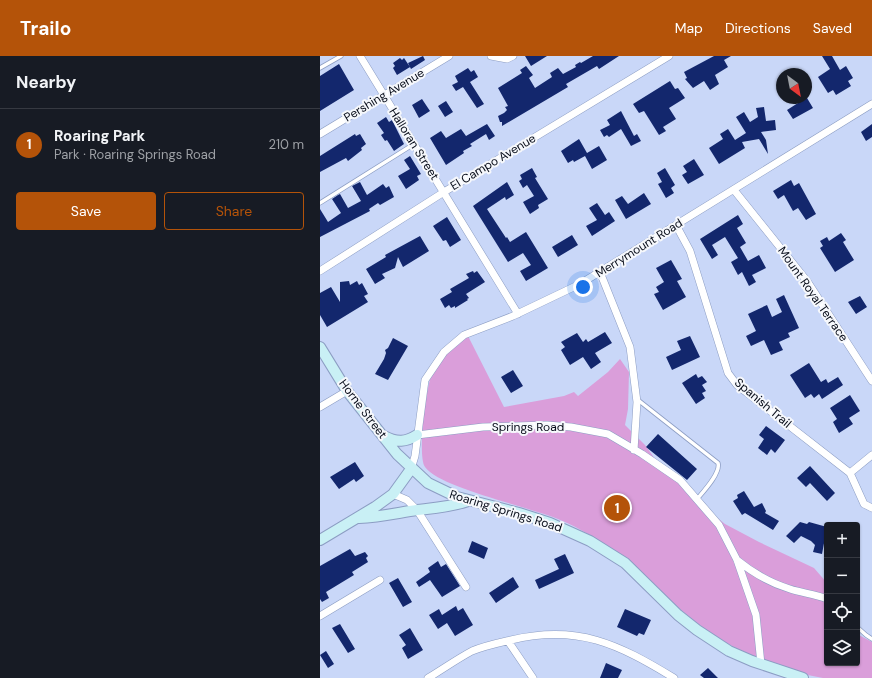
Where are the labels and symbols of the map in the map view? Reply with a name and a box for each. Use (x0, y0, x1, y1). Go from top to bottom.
street label: Pershing Avenue (341, 65, 427, 125)
north arrow (776, 68, 812, 104)
street label: Halloran Street (385, 105, 443, 183)
street label: El Campo Avenue (447, 130, 539, 194)
street label: Merrymount Road (592, 215, 686, 281)
street label: Mount Royal Terrace (774, 243, 852, 345)
your location (573, 277, 593, 297)
street label: Spanish Trail (731, 375, 795, 431)
street label: Horne Street (335, 376, 391, 442)
street label: Springs Road (492, 419, 564, 435)
street label: Roaring Springs Road (448, 486, 564, 536)
pin: 1 (604, 493, 630, 523)

